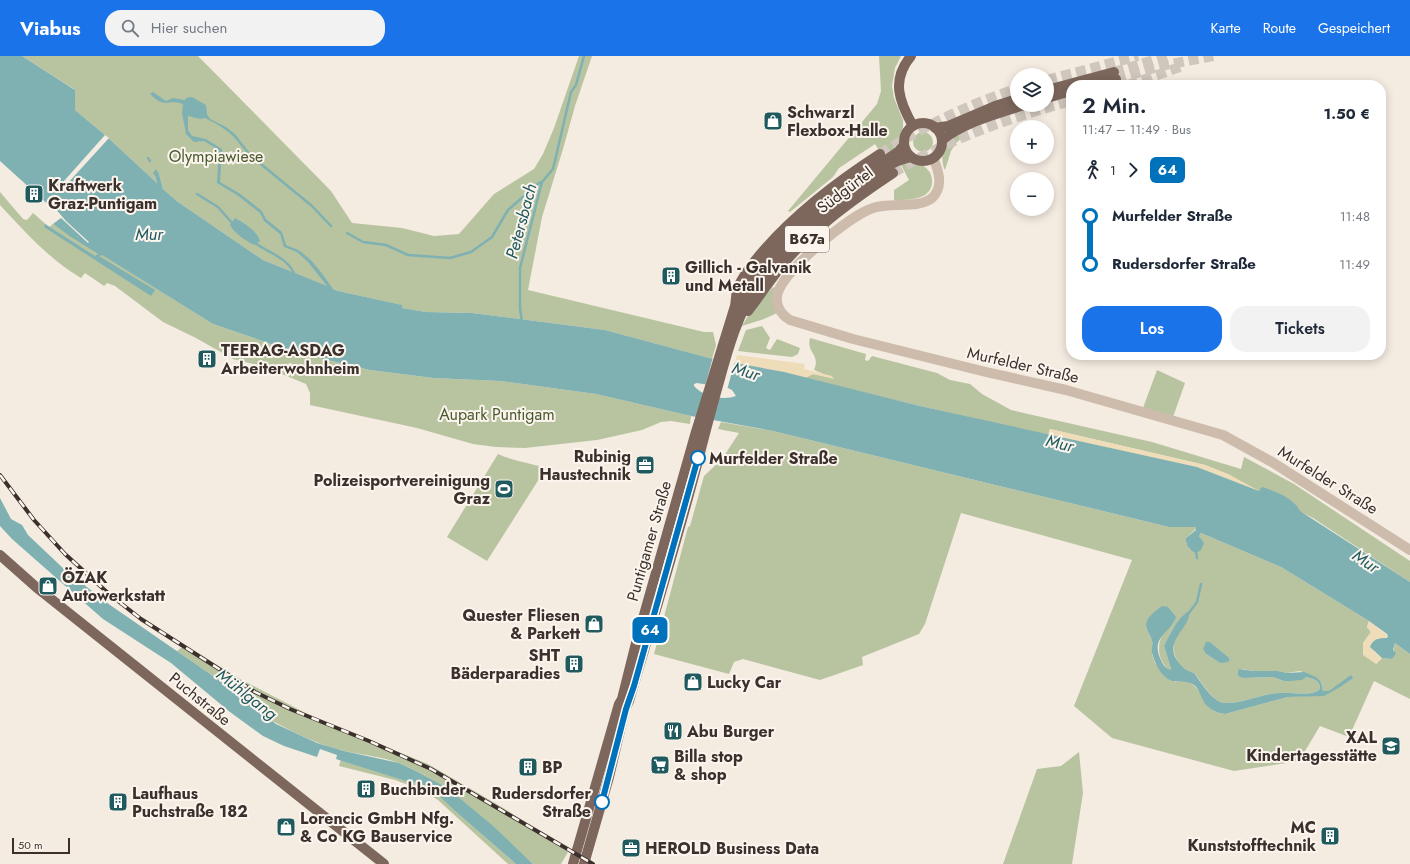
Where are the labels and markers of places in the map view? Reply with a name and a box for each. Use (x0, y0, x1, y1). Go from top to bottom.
place label: Schwarzl Flexbox-Halle (787, 101, 888, 142)
shop icon: Schwarzl Flexbox-Halle (762, 110, 784, 132)
place label: Kraftwerk Graz-Puntigam (48, 174, 157, 215)
building icon: Kraftwerk Graz-Puntigam (23, 183, 45, 205)
place label: Gillich - Galvanik und Metall (685, 256, 812, 297)
building icon: Gillich - Galvanik und Metall (660, 265, 682, 287)
place label: TEERAG-ASDAG Arbeiterwohnheim (220, 339, 360, 380)
building icon: TEERAG-ASDAG Arbeiterwohnheim (196, 348, 218, 370)
place label: Rubinig Haustechnik (539, 445, 632, 486)
place label: Murfelder Straße (709, 447, 838, 470)
marker: Murfelder Straße (690, 450, 706, 466)
office icon: Rubinig Haustechnik (634, 454, 656, 476)
place label: Polizeisportvereinigung Graz (314, 469, 491, 510)
sports icon: Polizeisportvereinigung Graz (493, 478, 515, 500)
place label: ÖZAK Autowerkstatt (61, 566, 166, 607)
shop icon: ÖZAK Autowerkstatt (37, 575, 59, 597)
place label: Quester Fliesen & Parkett (462, 604, 581, 645)
shop icon: Quester Fliesen & Parkett (583, 613, 605, 635)
place label: SHT Bäderparadies (451, 644, 560, 685)
building icon: SHT Bäderparadies (563, 653, 585, 675)
shop icon: Lucky Car (682, 671, 704, 693)
place label: Lucky Car (707, 671, 782, 694)
restaurant icon: Abu Burger (662, 720, 684, 742)
place label: Abu Burger (686, 720, 775, 743)
place label: XAL Kindertagesstätte (1246, 726, 1378, 767)
school or university icon: XAL Kindertagesstätte (1380, 735, 1402, 757)
place label: Billa stop & shop (674, 745, 743, 786)
supermarket icon: Billa stop & shop (649, 754, 671, 776)
building icon: BP (517, 756, 539, 778)
place label: BP (542, 756, 563, 779)
building icon: Buchbinder (355, 778, 377, 800)
place label: Buchbinder (380, 778, 466, 801)
place label: Laufhaus Puchstraße 182 (132, 782, 248, 823)
place label: Rudersdorfer Straße (491, 782, 591, 823)
building icon: Laufhaus Puchstraße 182 (107, 791, 129, 813)
marker: Rudersdorfer Straße (594, 794, 610, 810)
place label: Lorencic GmbH Nfg. & Co KG Bauservice (300, 807, 454, 848)
shop icon: Lorencic GmbH Nfg. & Co KG Bauservice (275, 816, 297, 838)
place label: MC Kunststofftechnik (1188, 816, 1317, 857)
building icon: MC Kunststofftechnik (1319, 825, 1341, 847)
office icon: HEROLD Business Data (620, 837, 642, 859)
place label: HEROLD Business Data (645, 837, 819, 860)

